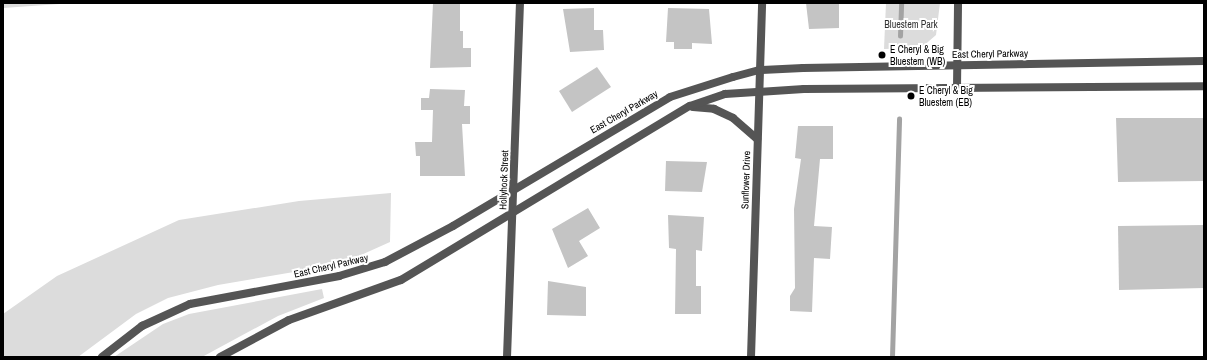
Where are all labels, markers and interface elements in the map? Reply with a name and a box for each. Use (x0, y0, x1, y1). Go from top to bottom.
park label: Bluestem Park (884, 19, 938, 31)
place label: E Cheryl & Big Bluestem (WB) (890, 43, 945, 66)
street label: East Cheryl Parkway (952, 47, 1028, 61)
marker: E Cheryl & Big Bluestem (WB) (877, 50, 887, 60)
place label: E Cheryl & Big Bluestem (EB) (919, 84, 973, 108)
street label: East Cheryl Parkway (588, 88, 660, 136)
marker: E Cheryl & Big Bluestem (EB) (906, 91, 916, 101)
street label: Hollyhock Street (497, 150, 511, 210)
street label: Sunflower Drive (739, 151, 753, 209)
street label: East Cheryl Parkway (293, 252, 369, 280)

